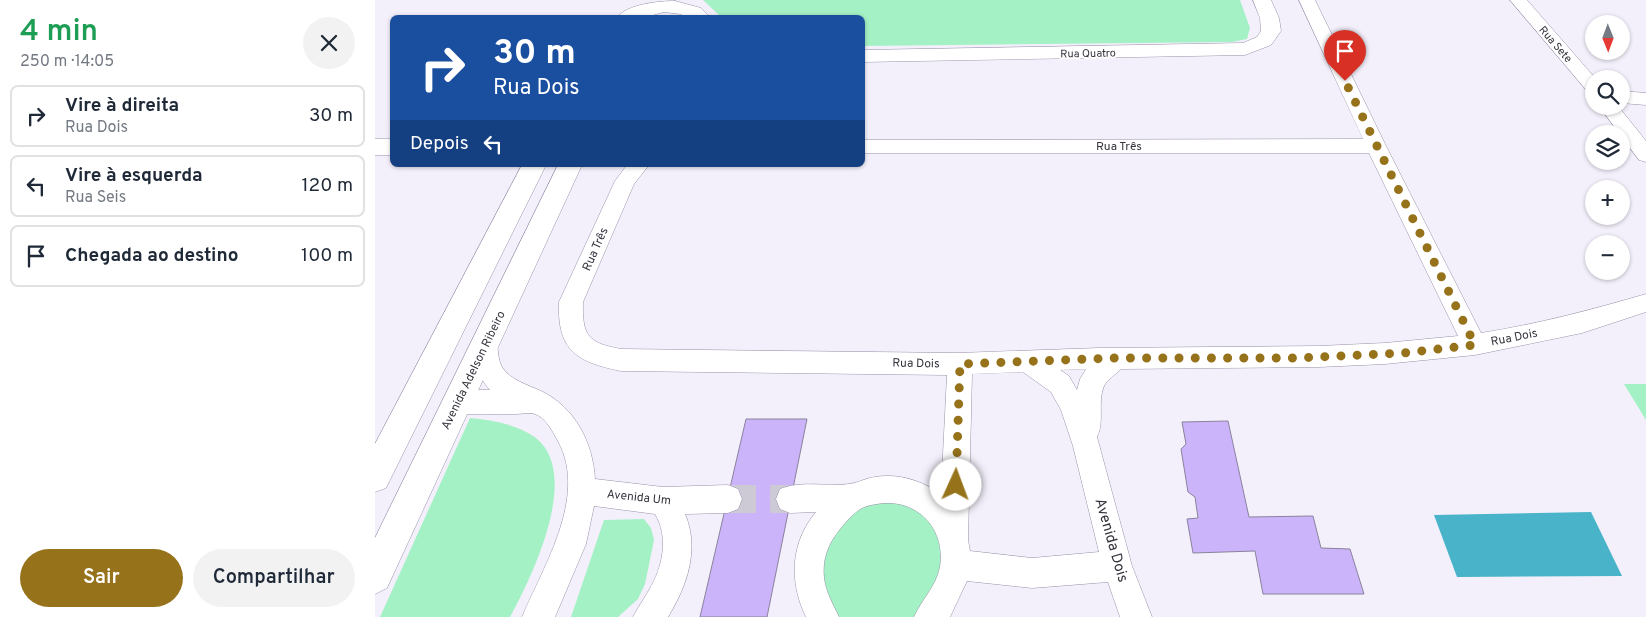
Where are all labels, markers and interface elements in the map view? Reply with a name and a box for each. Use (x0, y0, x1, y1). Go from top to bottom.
text: 4 min (20, 14, 98, 51)
north arrow (1585, 15, 1630, 60)
map controls (1585, 15, 1630, 280)
button: close (303, 17, 355, 69)
street label: Rua Sete (1536, 23, 1575, 66)
pin (1324, 30, 1366, 81)
text: 30 m (493, 32, 576, 76)
icon: right (410, 35, 475, 100)
icon: arrive (1331, 37, 1359, 65)
street label: Rua Quatro (1060, 47, 1116, 61)
text: 250 m · 14:05 (20, 52, 114, 72)
button: search (1585, 70, 1630, 115)
text: Rua Dois (493, 75, 580, 102)
text: Vire à direita (65, 94, 179, 118)
icon: right (22, 102, 50, 130)
text: 30 m (309, 104, 353, 128)
text: Rua Dois (65, 118, 128, 138)
button: layers (1585, 125, 1630, 170)
icon: left (479, 130, 507, 158)
text: Depois (410, 132, 469, 156)
street label: Rua Três (1096, 139, 1142, 155)
text: Vire à esquerda (65, 164, 203, 188)
icon: left (22, 172, 50, 200)
text: 120 m (302, 174, 353, 198)
button: + (1585, 180, 1630, 225)
text: Rua Seis (65, 188, 126, 208)
street label: Rua Três (579, 225, 613, 274)
button: − (1585, 235, 1630, 280)
icon: arrive (22, 242, 50, 270)
text: Chegada ao destino (65, 244, 239, 268)
text: 100 m (301, 244, 353, 268)
street label: Avenida Adelson Ribeiro (438, 308, 510, 432)
street label: Rua Dois (1489, 326, 1539, 350)
street label: Rua Dois (892, 356, 940, 372)
position arrow (929, 458, 981, 510)
street label: Avenida Um (606, 487, 672, 509)
street label: Avenida Dois (1089, 496, 1132, 585)
button: Sair (20, 549, 183, 607)
button: Compartilhar (193, 549, 355, 607)

